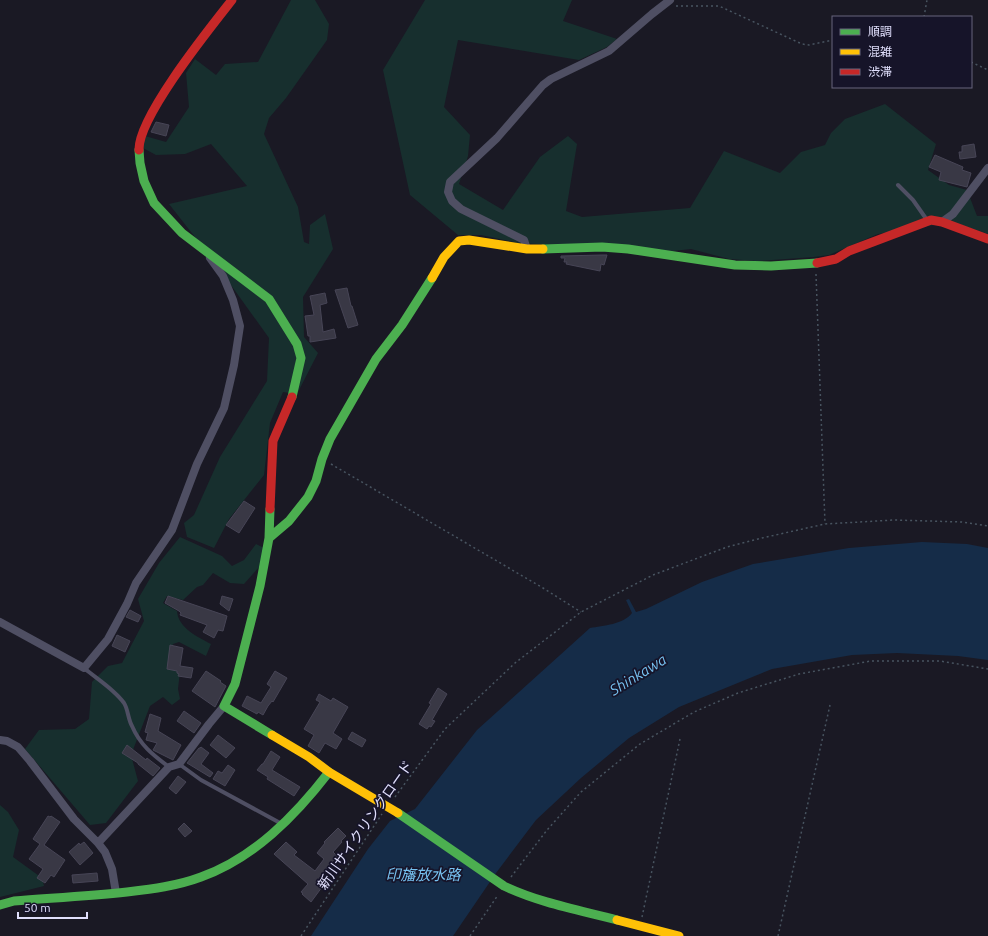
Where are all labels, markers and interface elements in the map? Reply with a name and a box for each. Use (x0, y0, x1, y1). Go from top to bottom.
legend (832, 16, 972, 88)
text: 順調 (868, 25, 892, 38)
text: 混雑 (868, 45, 892, 58)
text: 渋滞 (868, 65, 892, 78)
water label: Shinkawa (606, 651, 669, 699)
street label: 新川サイクリングロード (314, 757, 416, 893)
water label: 印旛放水路 (385, 866, 462, 883)
scale bar (18, 894, 87, 920)
text: 50 m (24, 901, 51, 914)

